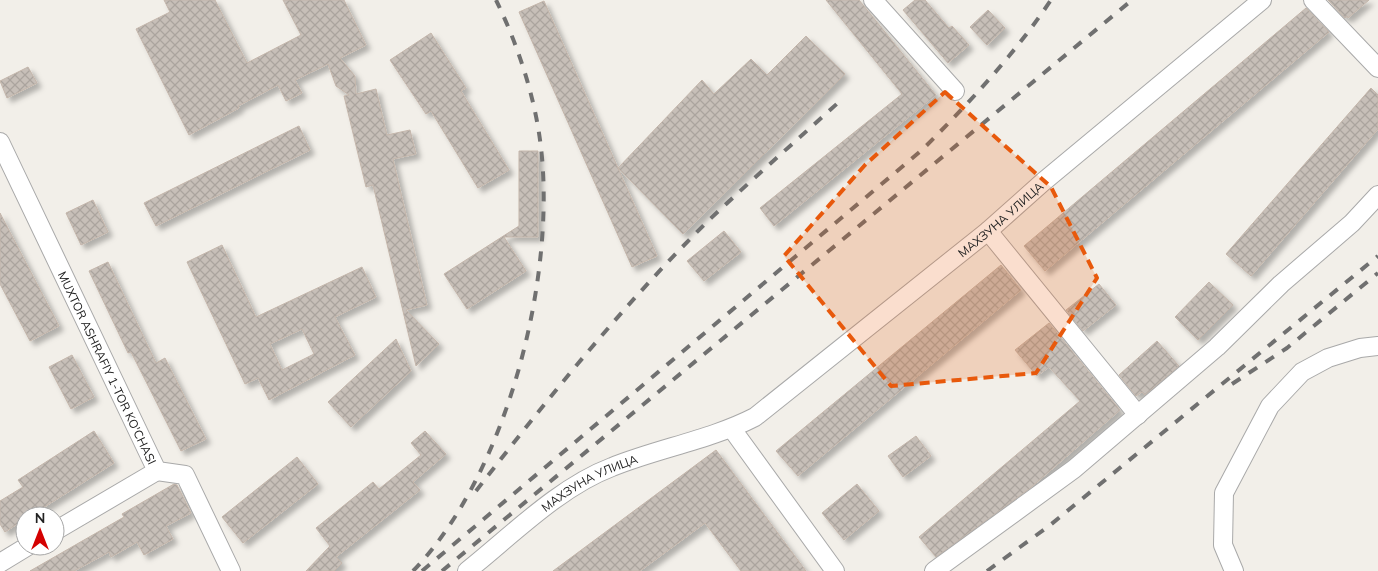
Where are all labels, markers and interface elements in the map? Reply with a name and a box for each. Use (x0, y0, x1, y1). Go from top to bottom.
street label: МАХЗУНА УЛИЦА (954, 178, 1046, 260)
street label: MUXTOR ASHRAFIY 1-TOR KO'CHASI (55, 269, 160, 467)
street label: МАХЗУНА УЛИЦА (538, 451, 640, 514)
north arrow (15, 506, 65, 556)
text: N (35, 509, 45, 527)

